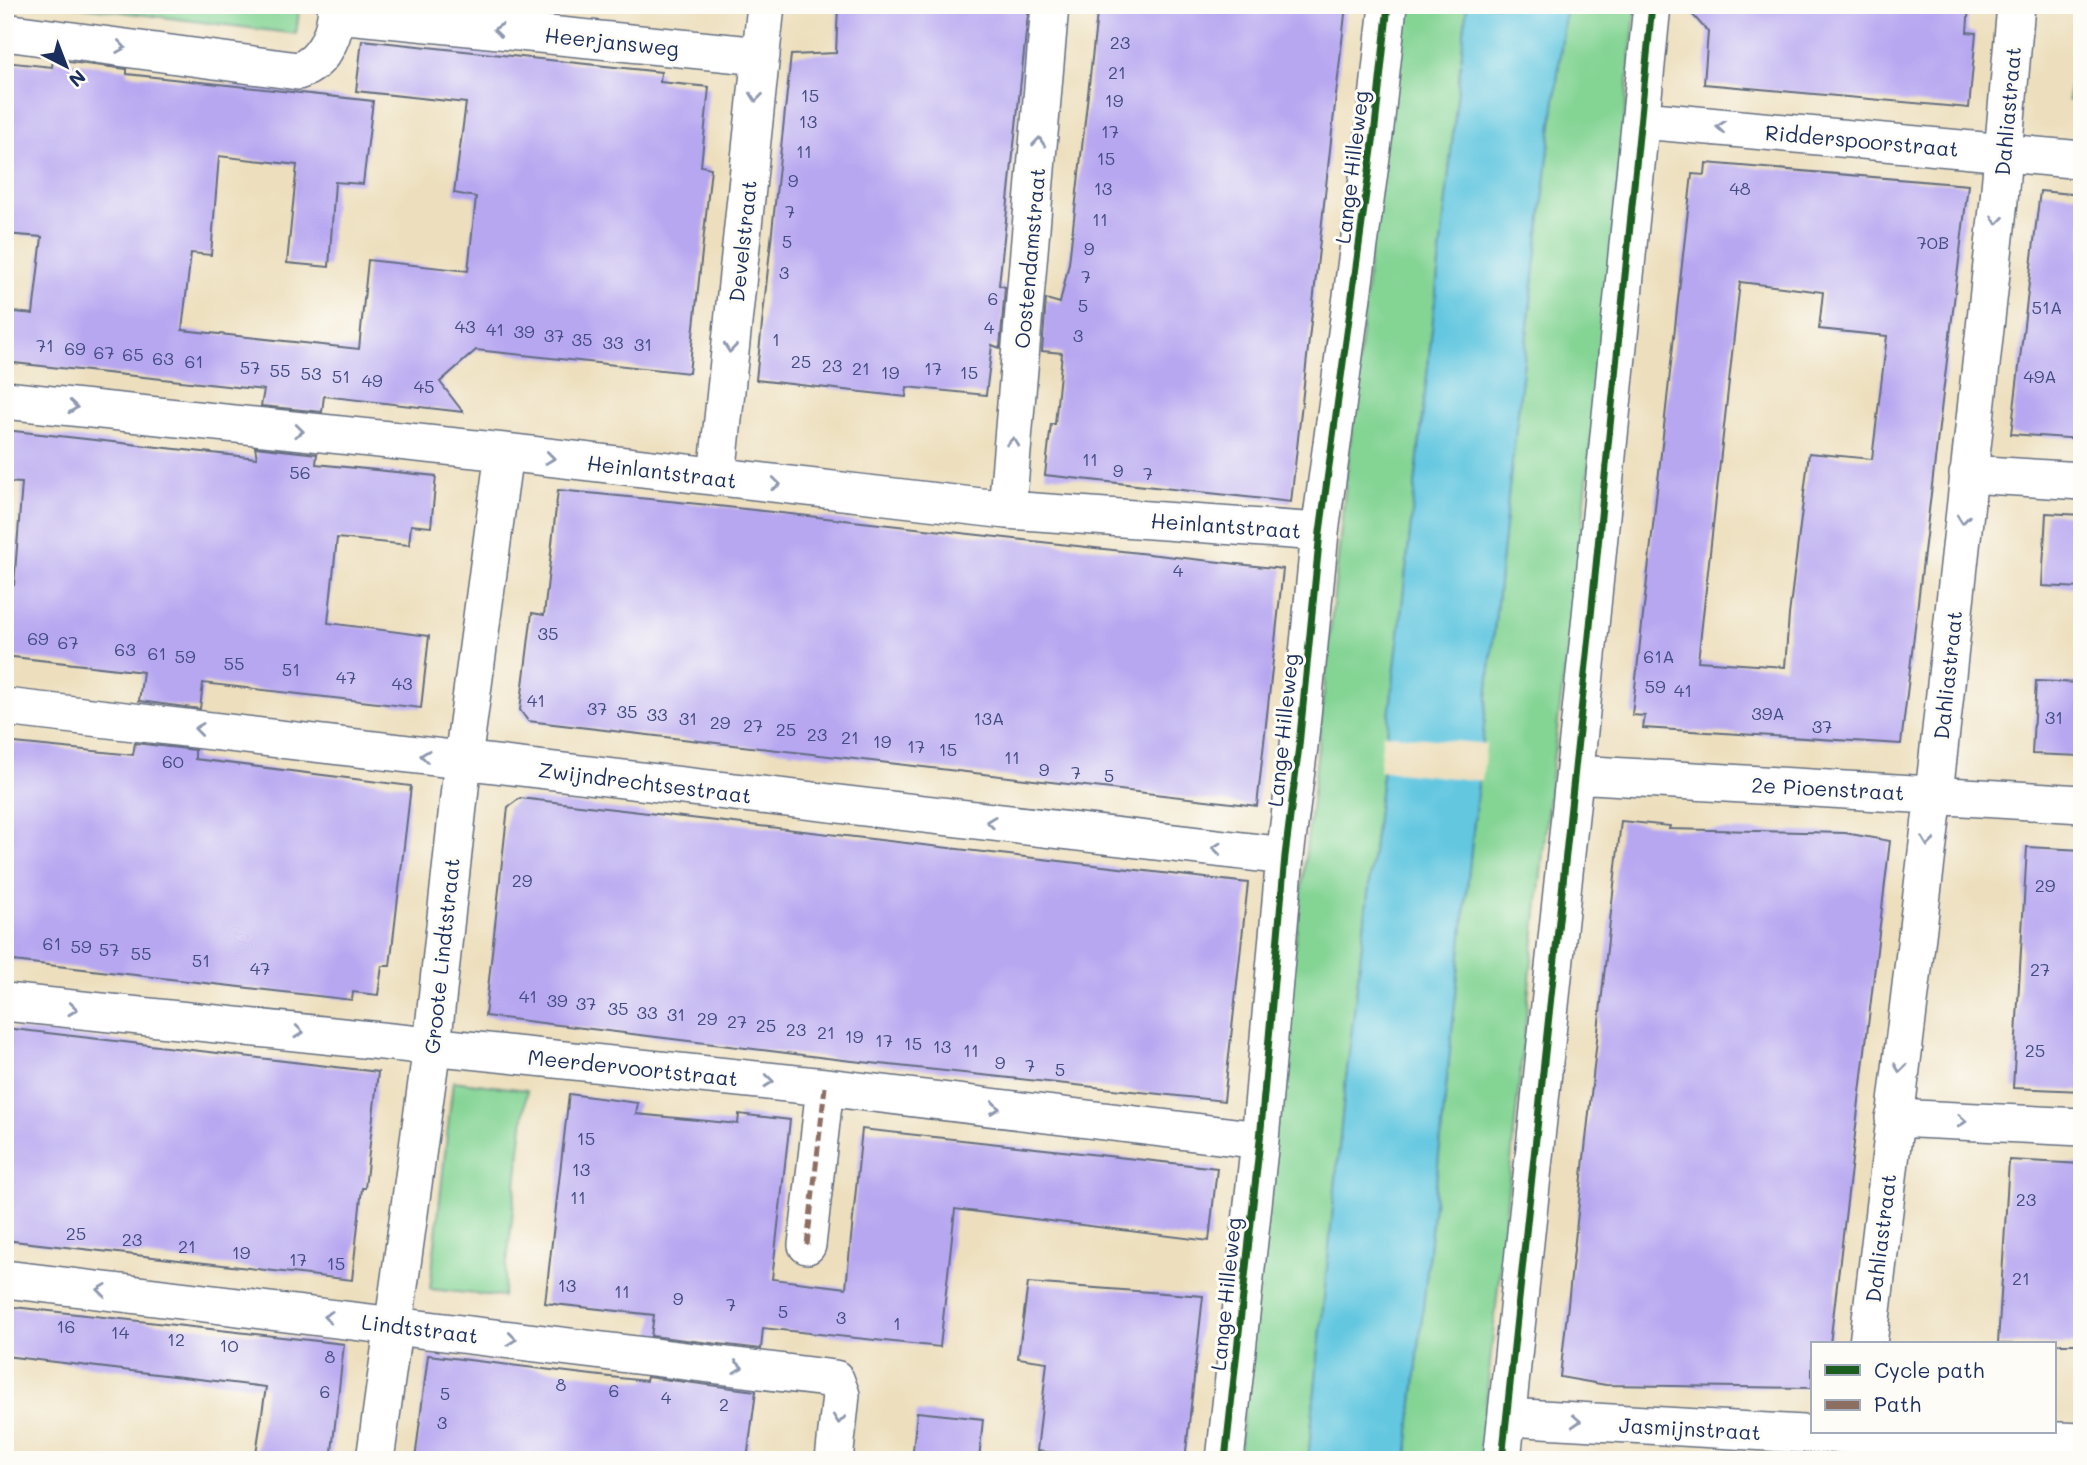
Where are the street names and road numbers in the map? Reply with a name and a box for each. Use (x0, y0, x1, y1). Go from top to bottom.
street label: Heerjansweg (543, 21, 681, 61)
street label: Dahliastraat (1988, 45, 2026, 177)
street label: Lange Hilleweg (1328, 89, 1374, 245)
street label: Ridderspoorstraat (1764, 118, 1960, 162)
street label: Oostendamstraat (1008, 166, 1050, 350)
street label: Develstraat (722, 179, 762, 303)
street label: Heinlantstraat (586, 448, 738, 494)
street label: Heinlantstraat (1150, 506, 1302, 544)
street label: Dahliastraat (1927, 609, 1967, 741)
street label: Lange Hilleweg (1261, 652, 1303, 808)
street label: Zwijndrechtsestraat (537, 756, 753, 808)
street label: 2e Pioenstraat (1751, 771, 1905, 805)
street label: Groote Lindtstraat (417, 857, 465, 1055)
street label: Meerdervoortstraat (527, 1043, 739, 1091)
street label: Dahliastraat (1859, 1172, 1901, 1304)
street label: Lange Hilleweg (1204, 1216, 1246, 1372)
street label: Lindtstraat (360, 1307, 480, 1349)
street label: Jasmijnstraat (1618, 1411, 1762, 1445)

